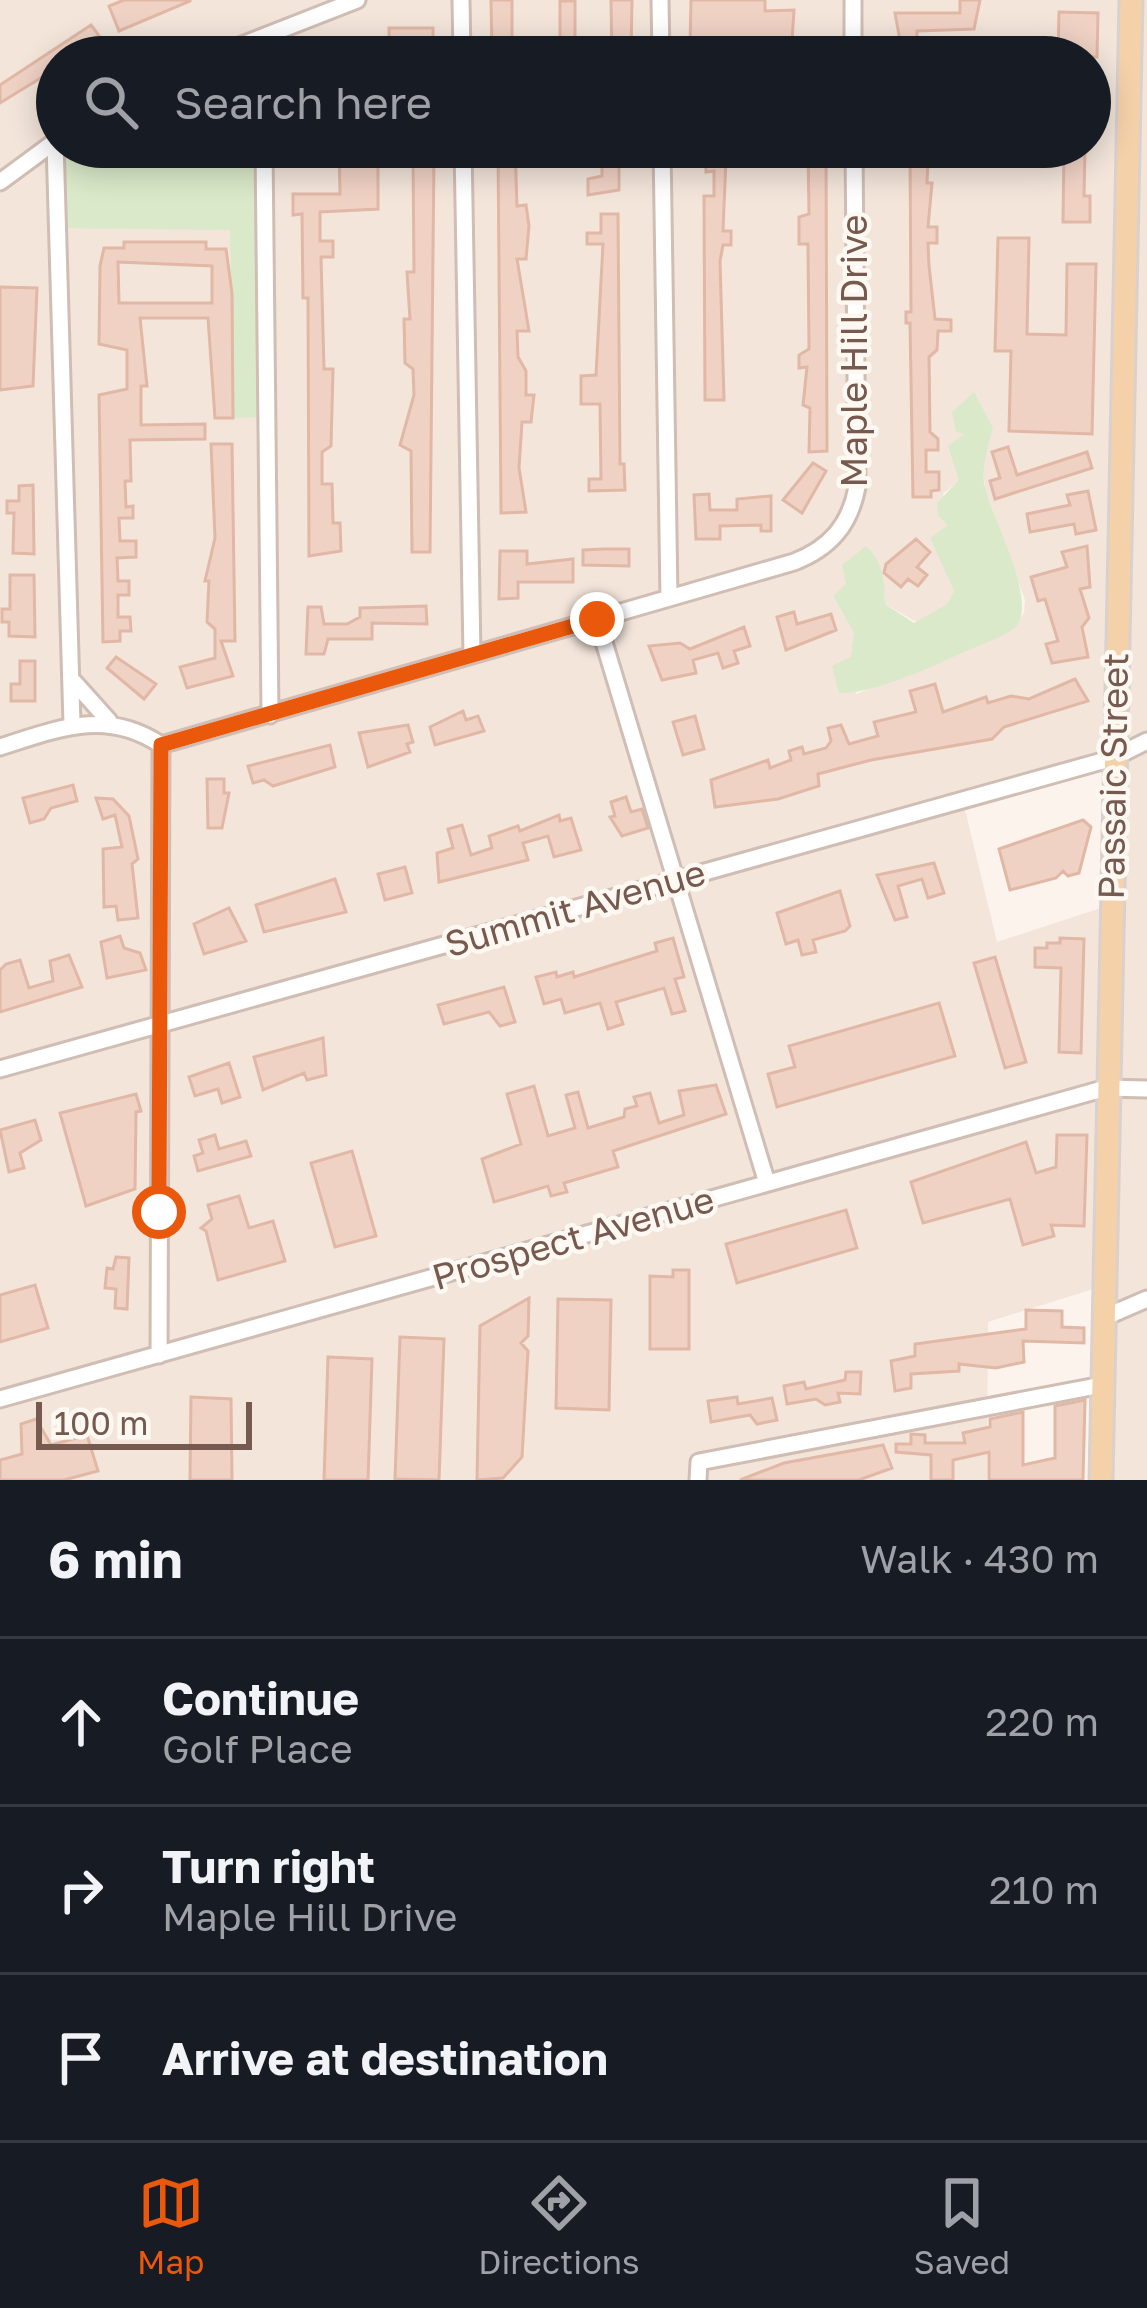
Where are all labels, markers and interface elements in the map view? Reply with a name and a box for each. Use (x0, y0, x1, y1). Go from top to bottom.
search box (36, 36, 1111, 168)
icon: search (78, 69, 144, 135)
text: Search here (174, 75, 432, 129)
street label: Maple Hill Drive (832, 215, 875, 487)
route end (570, 592, 624, 646)
street label: Passaic Street (1089, 652, 1136, 900)
street label: Summit Avenue (440, 850, 710, 965)
street label: Prospect Avenue (427, 1177, 719, 1298)
route start (132, 1185, 186, 1239)
scale bar (36, 1396, 252, 1449)
text: 100 m (54, 1403, 148, 1442)
text: 6 min (48, 1528, 183, 1589)
text: Walk · 430 m (860, 1535, 1099, 1582)
text: Continue (162, 1671, 359, 1725)
icon: ahead (48, 1689, 114, 1755)
text: 220 m (985, 1698, 1099, 1745)
text: Golf Place (162, 1725, 353, 1772)
text: Turn right (162, 1839, 375, 1893)
icon: right (48, 1857, 114, 1923)
text: 210 m (989, 1866, 1099, 1913)
text: Maple Hill Drive (162, 1893, 457, 1940)
icon: arrive (48, 2025, 114, 2091)
text: Arrive at destination (162, 2031, 608, 2085)
tab: Map (137, 2170, 204, 2281)
tab: Directions (478, 2170, 640, 2281)
tab: Saved (914, 2170, 1010, 2281)

